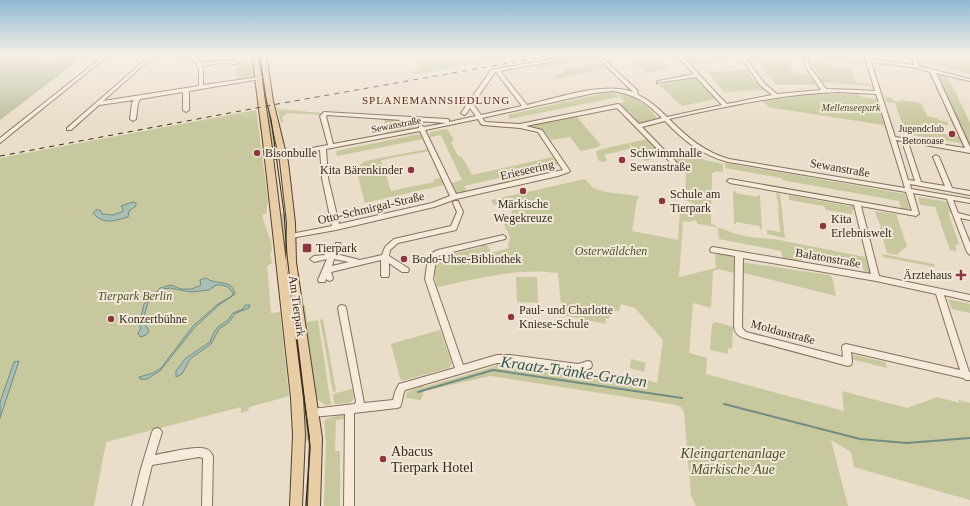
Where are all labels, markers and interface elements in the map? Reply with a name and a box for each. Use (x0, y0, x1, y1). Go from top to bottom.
district label: SPLANEMANNSIEDLUNG (362, 94, 510, 106)
park label: Mellenseepark (821, 102, 881, 113)
street label: Sewanstraße (370, 114, 422, 135)
place label: Jugendclub Betonoase (898, 123, 945, 146)
marker: Jugendclub Betonoase (947, 129, 957, 139)
place label: Bisonbulle (265, 146, 317, 160)
place label: Schwimmhalle Sewanstraße (630, 146, 702, 174)
marker: Bisonbulle (252, 148, 262, 158)
marker: Schwimmhalle Sewanstraße (617, 155, 627, 165)
street label: Sewanstraße (809, 156, 871, 180)
street label: Erieseering (499, 157, 555, 183)
place label: Kita Bärenkinder (320, 163, 403, 177)
marker: Kita Bärenkinder (406, 165, 416, 175)
marker: Märkische Wegekreuze (518, 186, 528, 196)
place label: Schule am Tierpark (670, 187, 721, 215)
street label: Otto-Schmirgal-Straße (316, 189, 426, 227)
marker: Schule am Tierpark (657, 196, 667, 206)
place label: Märkische Wegekreuze (494, 197, 553, 225)
place label: Kita Erlebniswelt (831, 212, 892, 240)
marker: Kita Erlebniswelt (818, 221, 828, 231)
place label: Tierpark (316, 241, 357, 255)
marker: Tierpark (301, 242, 313, 254)
park label: Osterwäldchen (575, 244, 647, 258)
street label: Balatonstraße (794, 245, 862, 271)
place label: Bodo-Uhse-Bibliothek (412, 252, 521, 266)
marker: Bodo-Uhse-Bibliothek (399, 254, 409, 264)
place label: Ärztehaus (903, 268, 952, 282)
marker: Ärztehaus (955, 269, 967, 281)
street label: Am Tierpark (286, 274, 308, 338)
park label: Tierpark Berlin (98, 289, 172, 303)
place label: Paul- und Charlotte Kniese-Schule (519, 303, 613, 331)
place label: Konzertbühne (119, 312, 187, 326)
marker: Paul- und Charlotte Kniese-Schule (506, 312, 516, 322)
marker: Konzertbühne (106, 314, 116, 324)
street label: Moldaustraße (749, 317, 817, 347)
water label: Kraatz-Tränke-Graben (499, 353, 648, 390)
place label: Abacus Tierpark Hotel (391, 444, 473, 475)
park label: Kleingartenanlage Märkische Aue (680, 446, 786, 477)
marker: Abacus Tierpark Hotel (378, 454, 388, 464)

